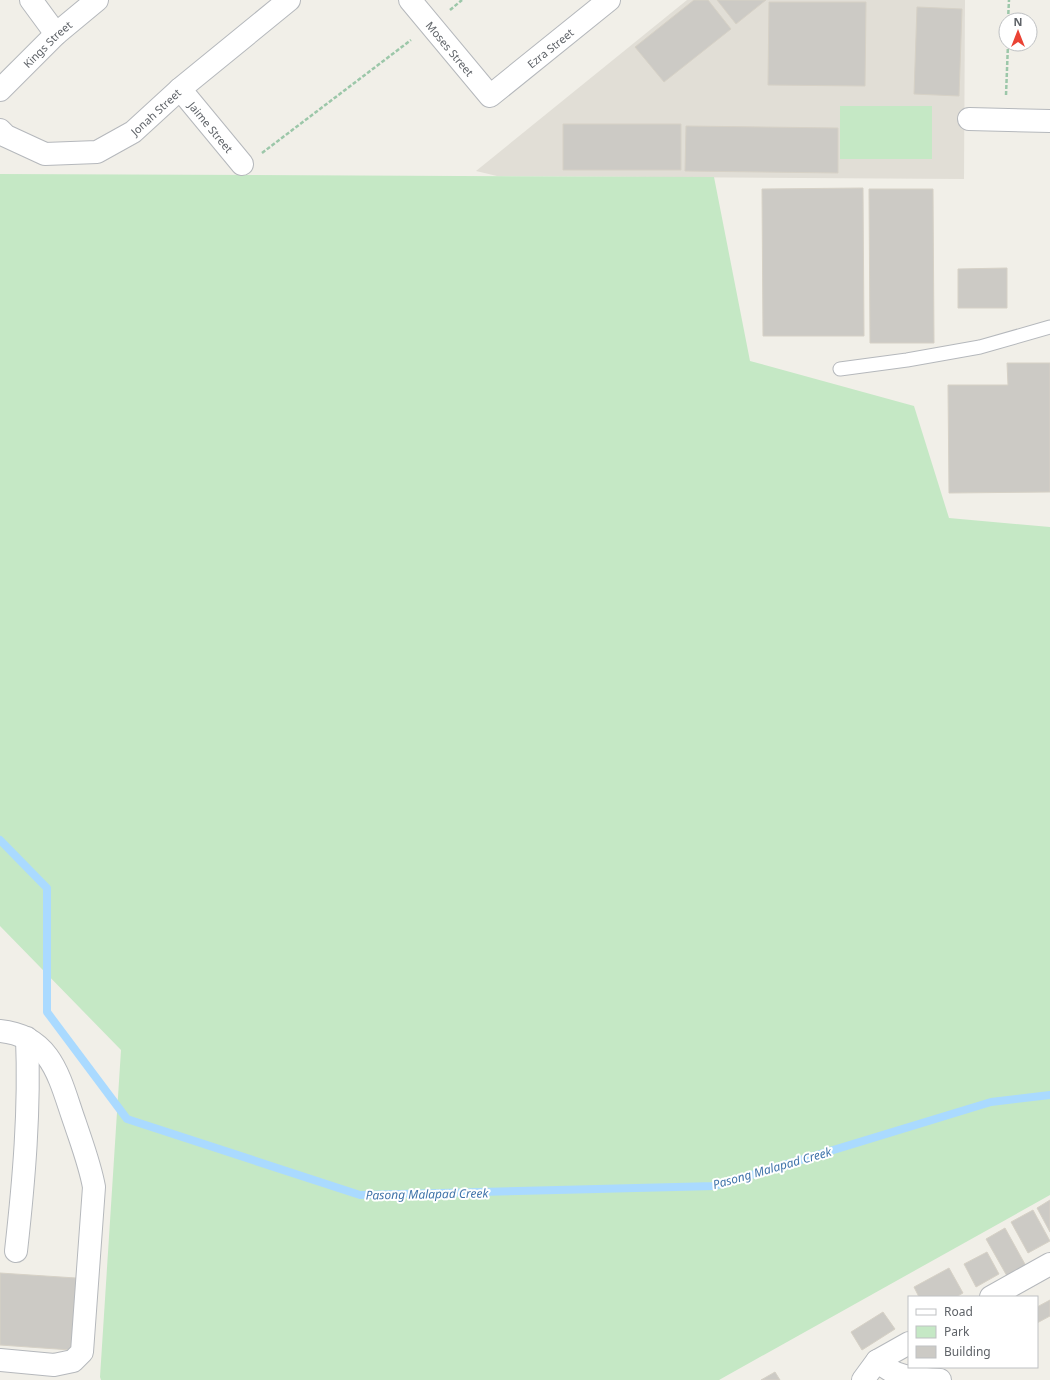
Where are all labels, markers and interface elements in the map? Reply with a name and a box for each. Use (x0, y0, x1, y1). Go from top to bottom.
north arrow (998, 12, 1038, 52)
text: N (1014, 14, 1022, 29)
street label: Kings Street (19, 17, 75, 71)
street label: Moses Street (423, 18, 478, 79)
street label: Ezra Street (524, 24, 576, 71)
street label: Jonah Street (126, 85, 184, 139)
street label: Jaime Street (185, 97, 237, 156)
water label: Pasong Malapad Creek (711, 1143, 834, 1193)
water label: Pasong Malapad Creek (365, 1184, 490, 1204)
legend (908, 1296, 1038, 1368)
text: Road (944, 1303, 973, 1320)
text: Park (944, 1323, 970, 1340)
text: Building (944, 1343, 991, 1360)

